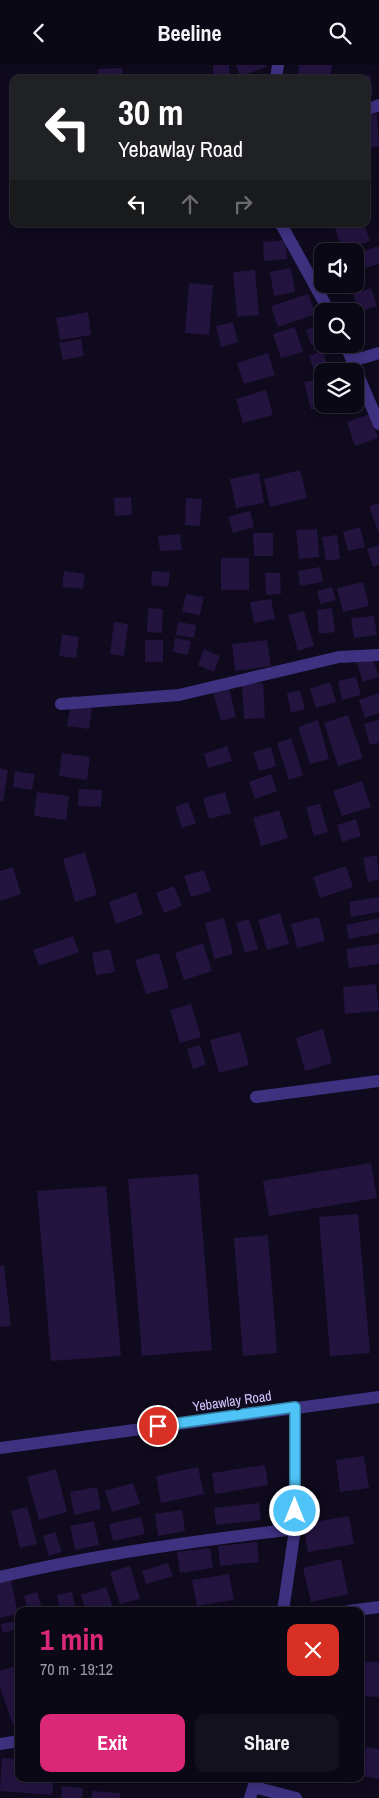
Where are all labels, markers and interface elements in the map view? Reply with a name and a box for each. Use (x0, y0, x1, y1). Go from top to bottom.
text: Beeline (157, 18, 222, 48)
icon: back (25, 19, 53, 47)
icon: search (326, 19, 354, 47)
text: 30 m (118, 89, 183, 136)
icon: left (35, 95, 100, 160)
text: Yebawlay Road (118, 134, 243, 164)
icon: left (123, 190, 151, 218)
icon: ahead (176, 190, 204, 218)
icon: right (229, 190, 257, 218)
map controls (314, 243, 364, 413)
button: sound (314, 243, 364, 293)
button: search (314, 303, 364, 353)
button: layers (314, 363, 364, 413)
street label: Yebawlay Road (191, 1387, 273, 1415)
pin (137, 1405, 179, 1447)
icon: arrive (144, 1412, 172, 1440)
position arrow (268, 1484, 320, 1536)
text: 1 min (40, 1619, 104, 1659)
button: close (287, 1624, 339, 1676)
text: 70 m · 19:12 (40, 1658, 113, 1680)
button: Exit (40, 1714, 185, 1772)
button: Share (195, 1714, 339, 1772)

